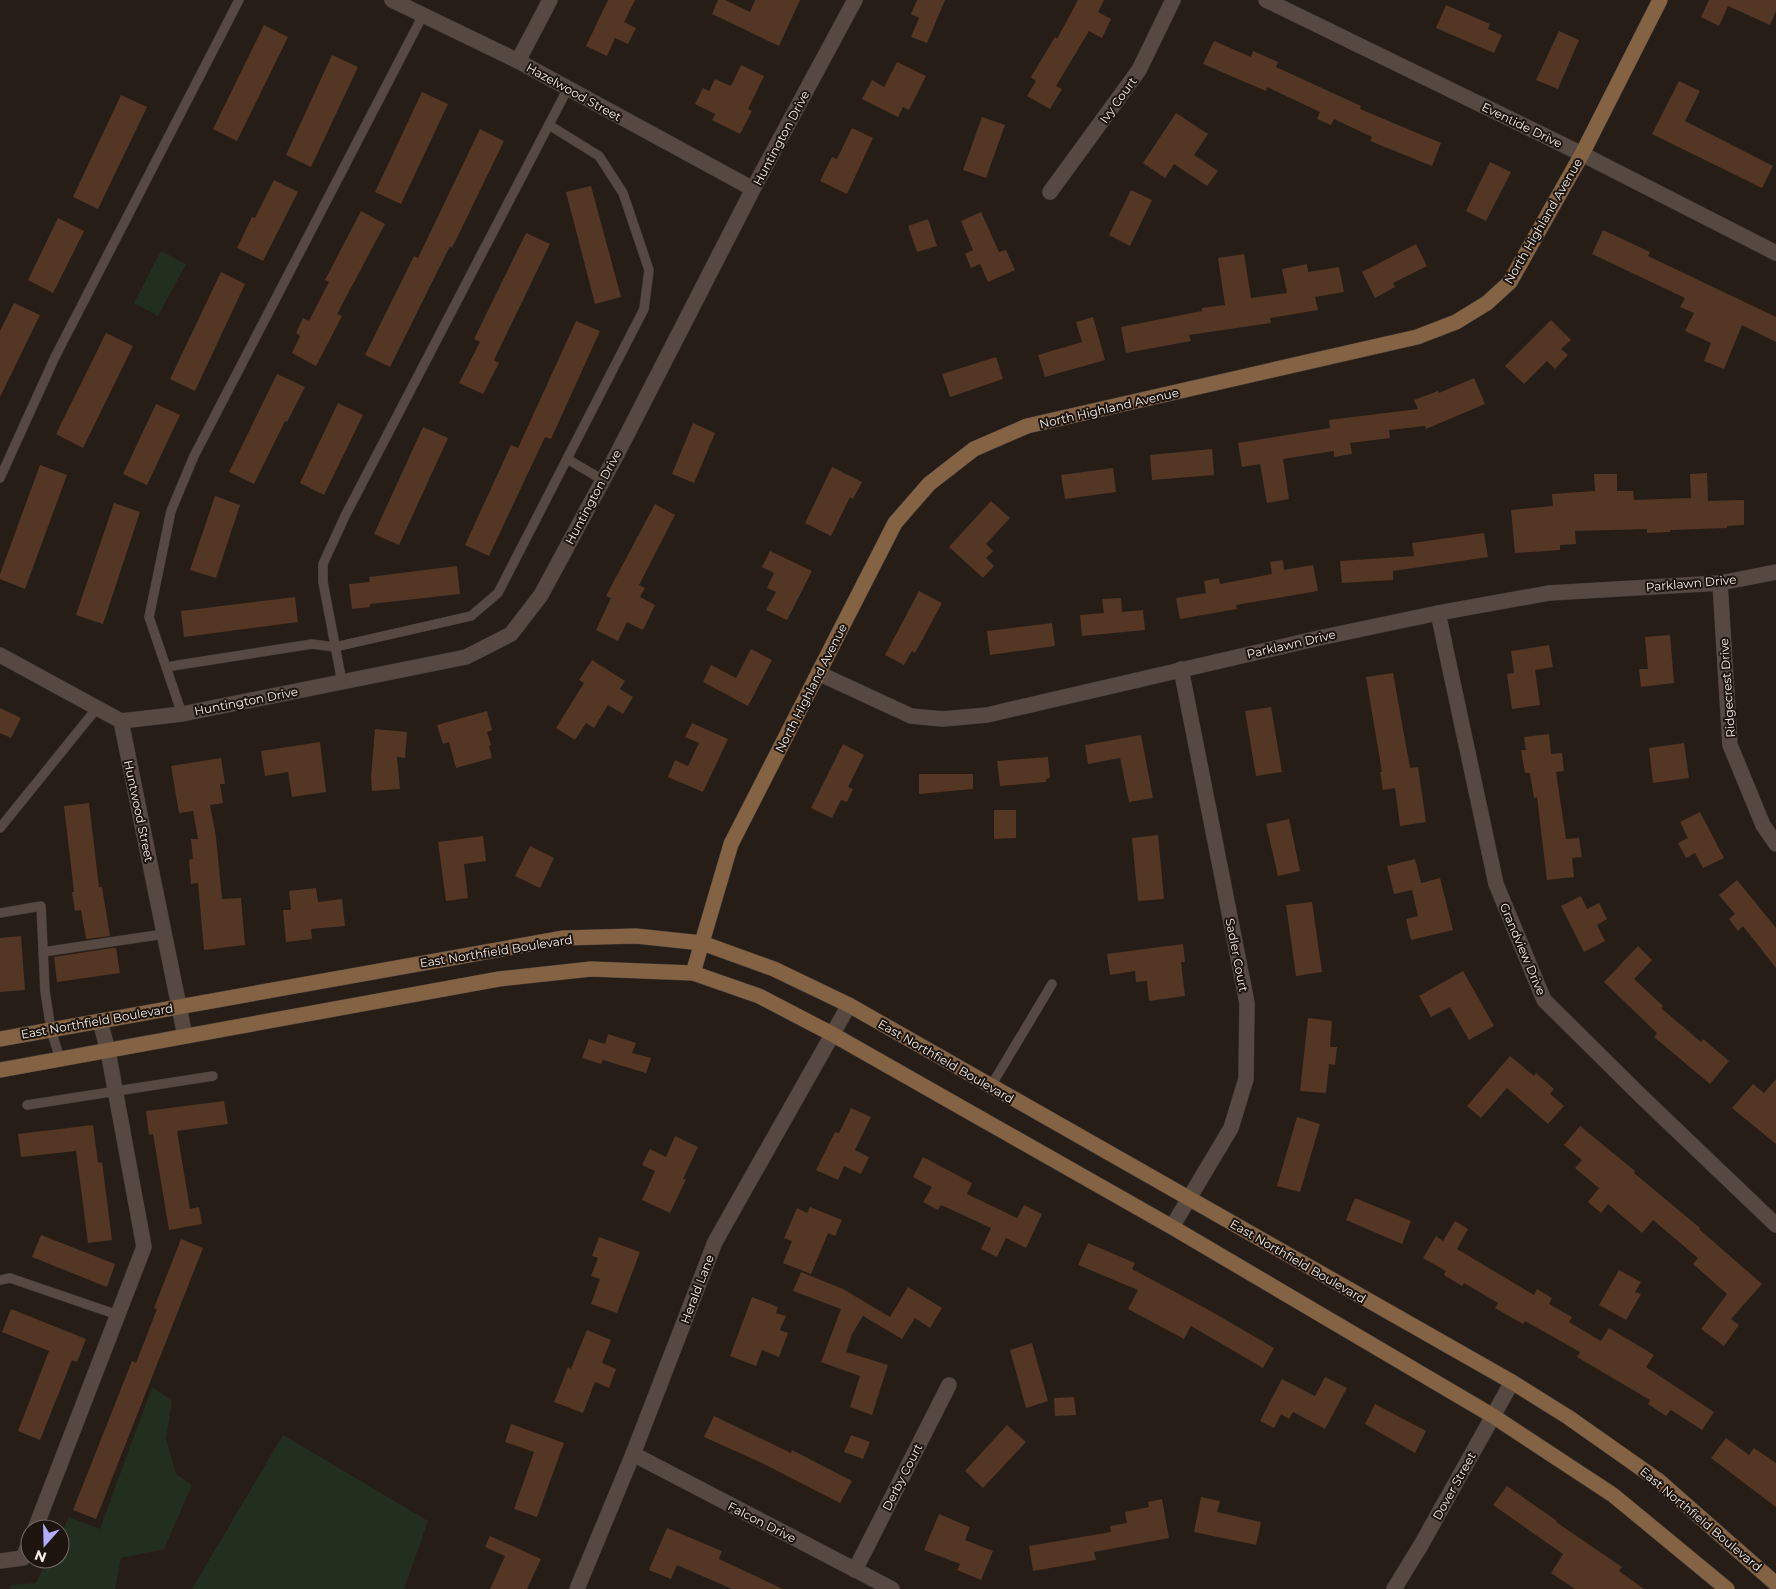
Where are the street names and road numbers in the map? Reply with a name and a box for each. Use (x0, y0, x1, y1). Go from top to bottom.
street label: Hazelwood Street (524, 60, 624, 124)
street label: Ivy Court (1096, 74, 1140, 126)
street label: Huntington Drive (750, 88, 812, 188)
street label: Eventide Drive (1479, 99, 1565, 151)
street label: North Highland Avenue (1501, 155, 1585, 287)
street label: North Highland Avenue (1038, 385, 1180, 431)
street label: Huntington Drive (562, 447, 624, 547)
street label: Parklawn Drive (1645, 572, 1737, 594)
street label: North Highland Avenue (772, 621, 850, 755)
street label: Parklawn Drive (1245, 626, 1337, 662)
street label: Ridgecrest Drive (1716, 638, 1738, 738)
street label: Huntington Drive (193, 684, 299, 718)
street label: Huntwood Street (121, 759, 157, 863)
street label: Grandview Drive (1497, 901, 1549, 997)
street label: Sadler Court (1223, 917, 1252, 993)
street label: East Northfield Boulevard (419, 932, 573, 970)
street label: East Northfield Boulevard (20, 1000, 174, 1042)
street label: East Northfield Boulevard (875, 1016, 1017, 1106)
street label: East Northfield Boulevard (1227, 1216, 1369, 1306)
street label: Herald Lane (677, 1252, 717, 1326)
street label: Derby Court (879, 1441, 925, 1513)
street label: Dover Street (1429, 1449, 1479, 1522)
street label: East Northfield Boulevard (1637, 1464, 1765, 1574)
street label: Falcon Drive (725, 1498, 799, 1546)

